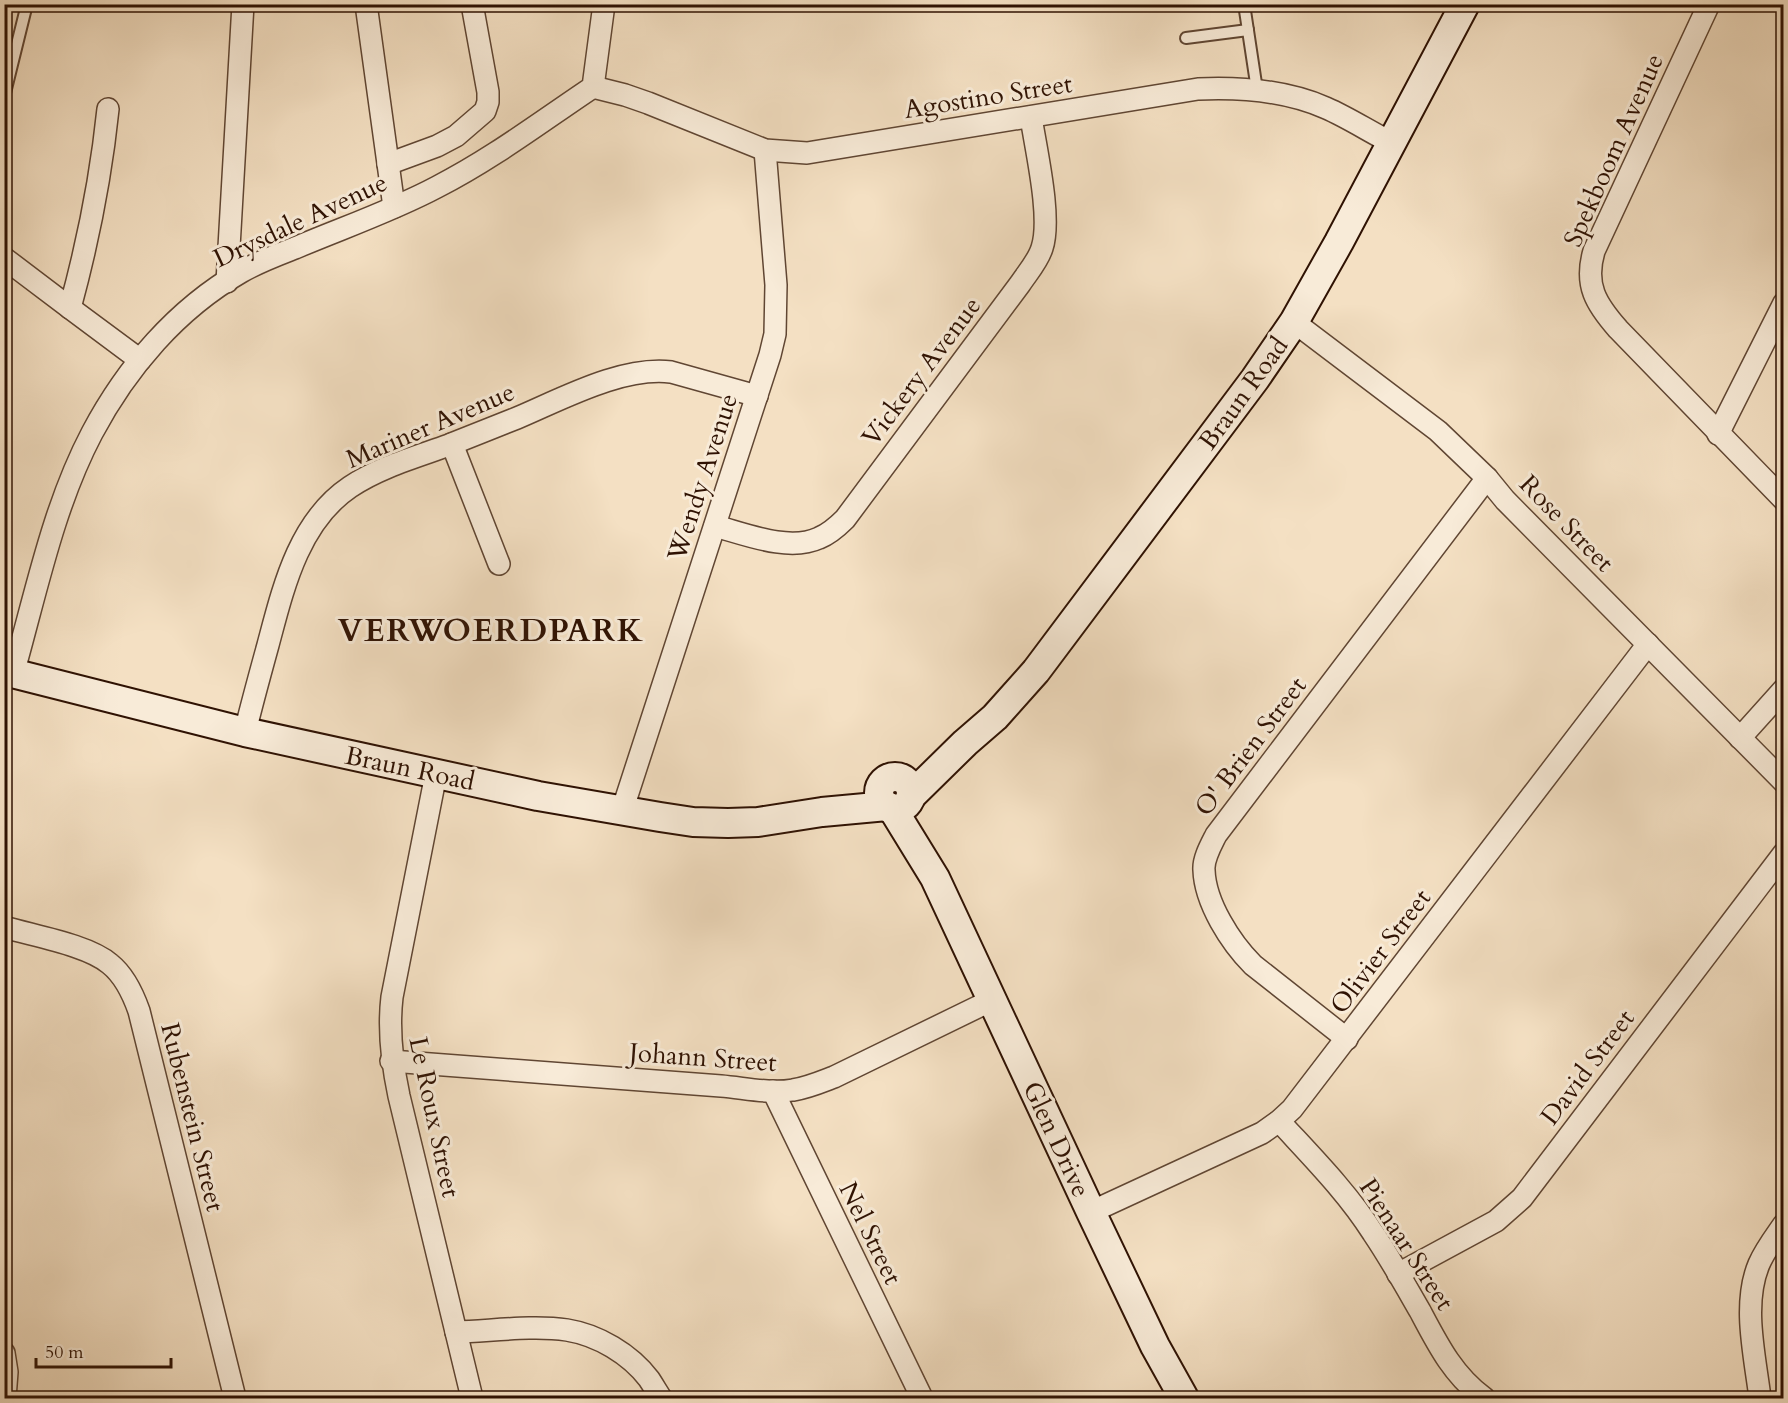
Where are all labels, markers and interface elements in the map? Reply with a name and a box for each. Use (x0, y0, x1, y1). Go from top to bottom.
street label: Spekboom Avenue (1555, 48, 1672, 252)
street label: Agostino Street (902, 66, 1075, 127)
street label: Drysdale Avenue (208, 165, 393, 276)
street label: Vickery Avenue (854, 289, 989, 453)
street label: Braun Road (1191, 330, 1296, 457)
street label: Mariner Avenue (341, 374, 520, 477)
street label: Wendy Avenue (659, 389, 746, 566)
street label: Rose Street (1512, 467, 1622, 579)
district label: VERWOERDPARK (338, 609, 644, 653)
street label: O' Brien Street (1186, 670, 1314, 823)
street label: Braun Road (342, 738, 478, 799)
street label: Olivier Street (1322, 882, 1439, 1021)
street label: David Street (1532, 1002, 1642, 1132)
street label: Rubenstein Street (152, 1019, 233, 1215)
street label: Le Roux Street (400, 1034, 469, 1201)
street label: Johann Street (624, 1035, 778, 1080)
street label: Glen Drive (1015, 1076, 1099, 1203)
street label: Pienaar Street (1351, 1172, 1462, 1317)
street label: Nel Street (831, 1176, 910, 1290)
scale bar (36, 1331, 171, 1369)
text: 50 m (45, 1340, 84, 1365)

